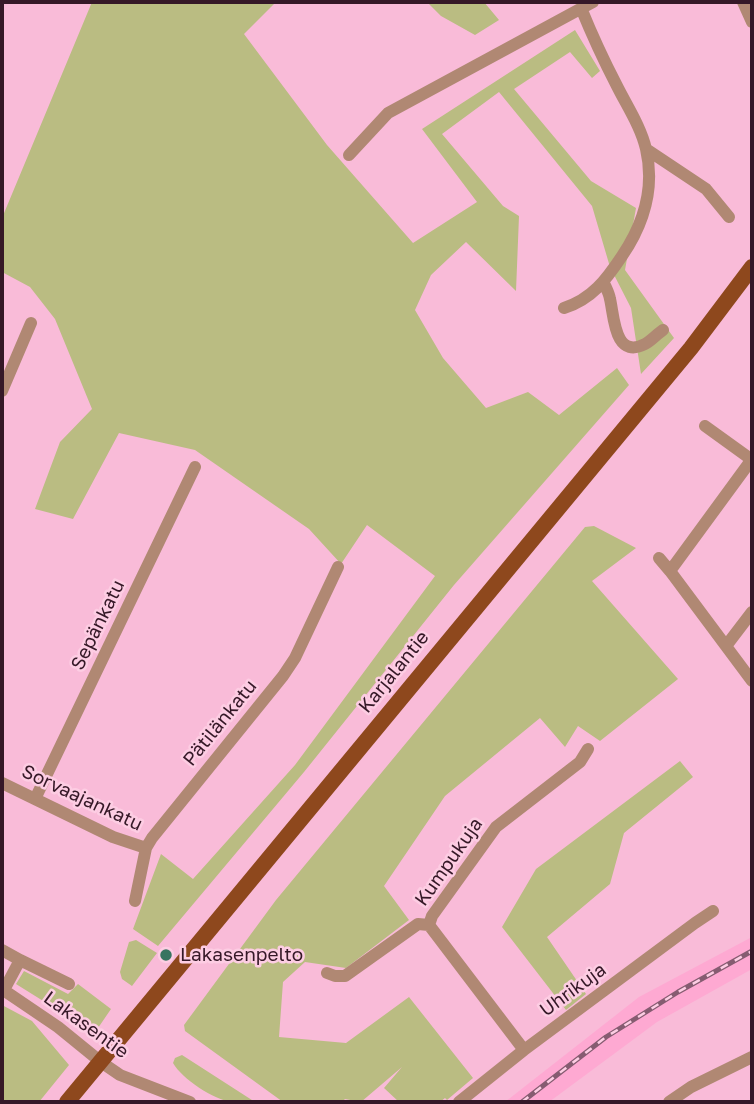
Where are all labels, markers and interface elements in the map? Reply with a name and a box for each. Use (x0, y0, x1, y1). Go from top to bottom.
street label: Sepänkatu (66, 576, 130, 674)
street label: Karjalantie (354, 626, 434, 718)
street label: Pätilänkatu (178, 675, 262, 771)
street label: Sorvaajankatu (18, 760, 146, 836)
street label: Kumpukuja (410, 814, 488, 910)
place label: Lakasenpelto (180, 944, 303, 966)
marker: Lakasenpelto (158, 947, 174, 963)
street label: Uhrikuja (536, 958, 610, 1022)
street label: Lakasentie (39, 987, 133, 1063)

